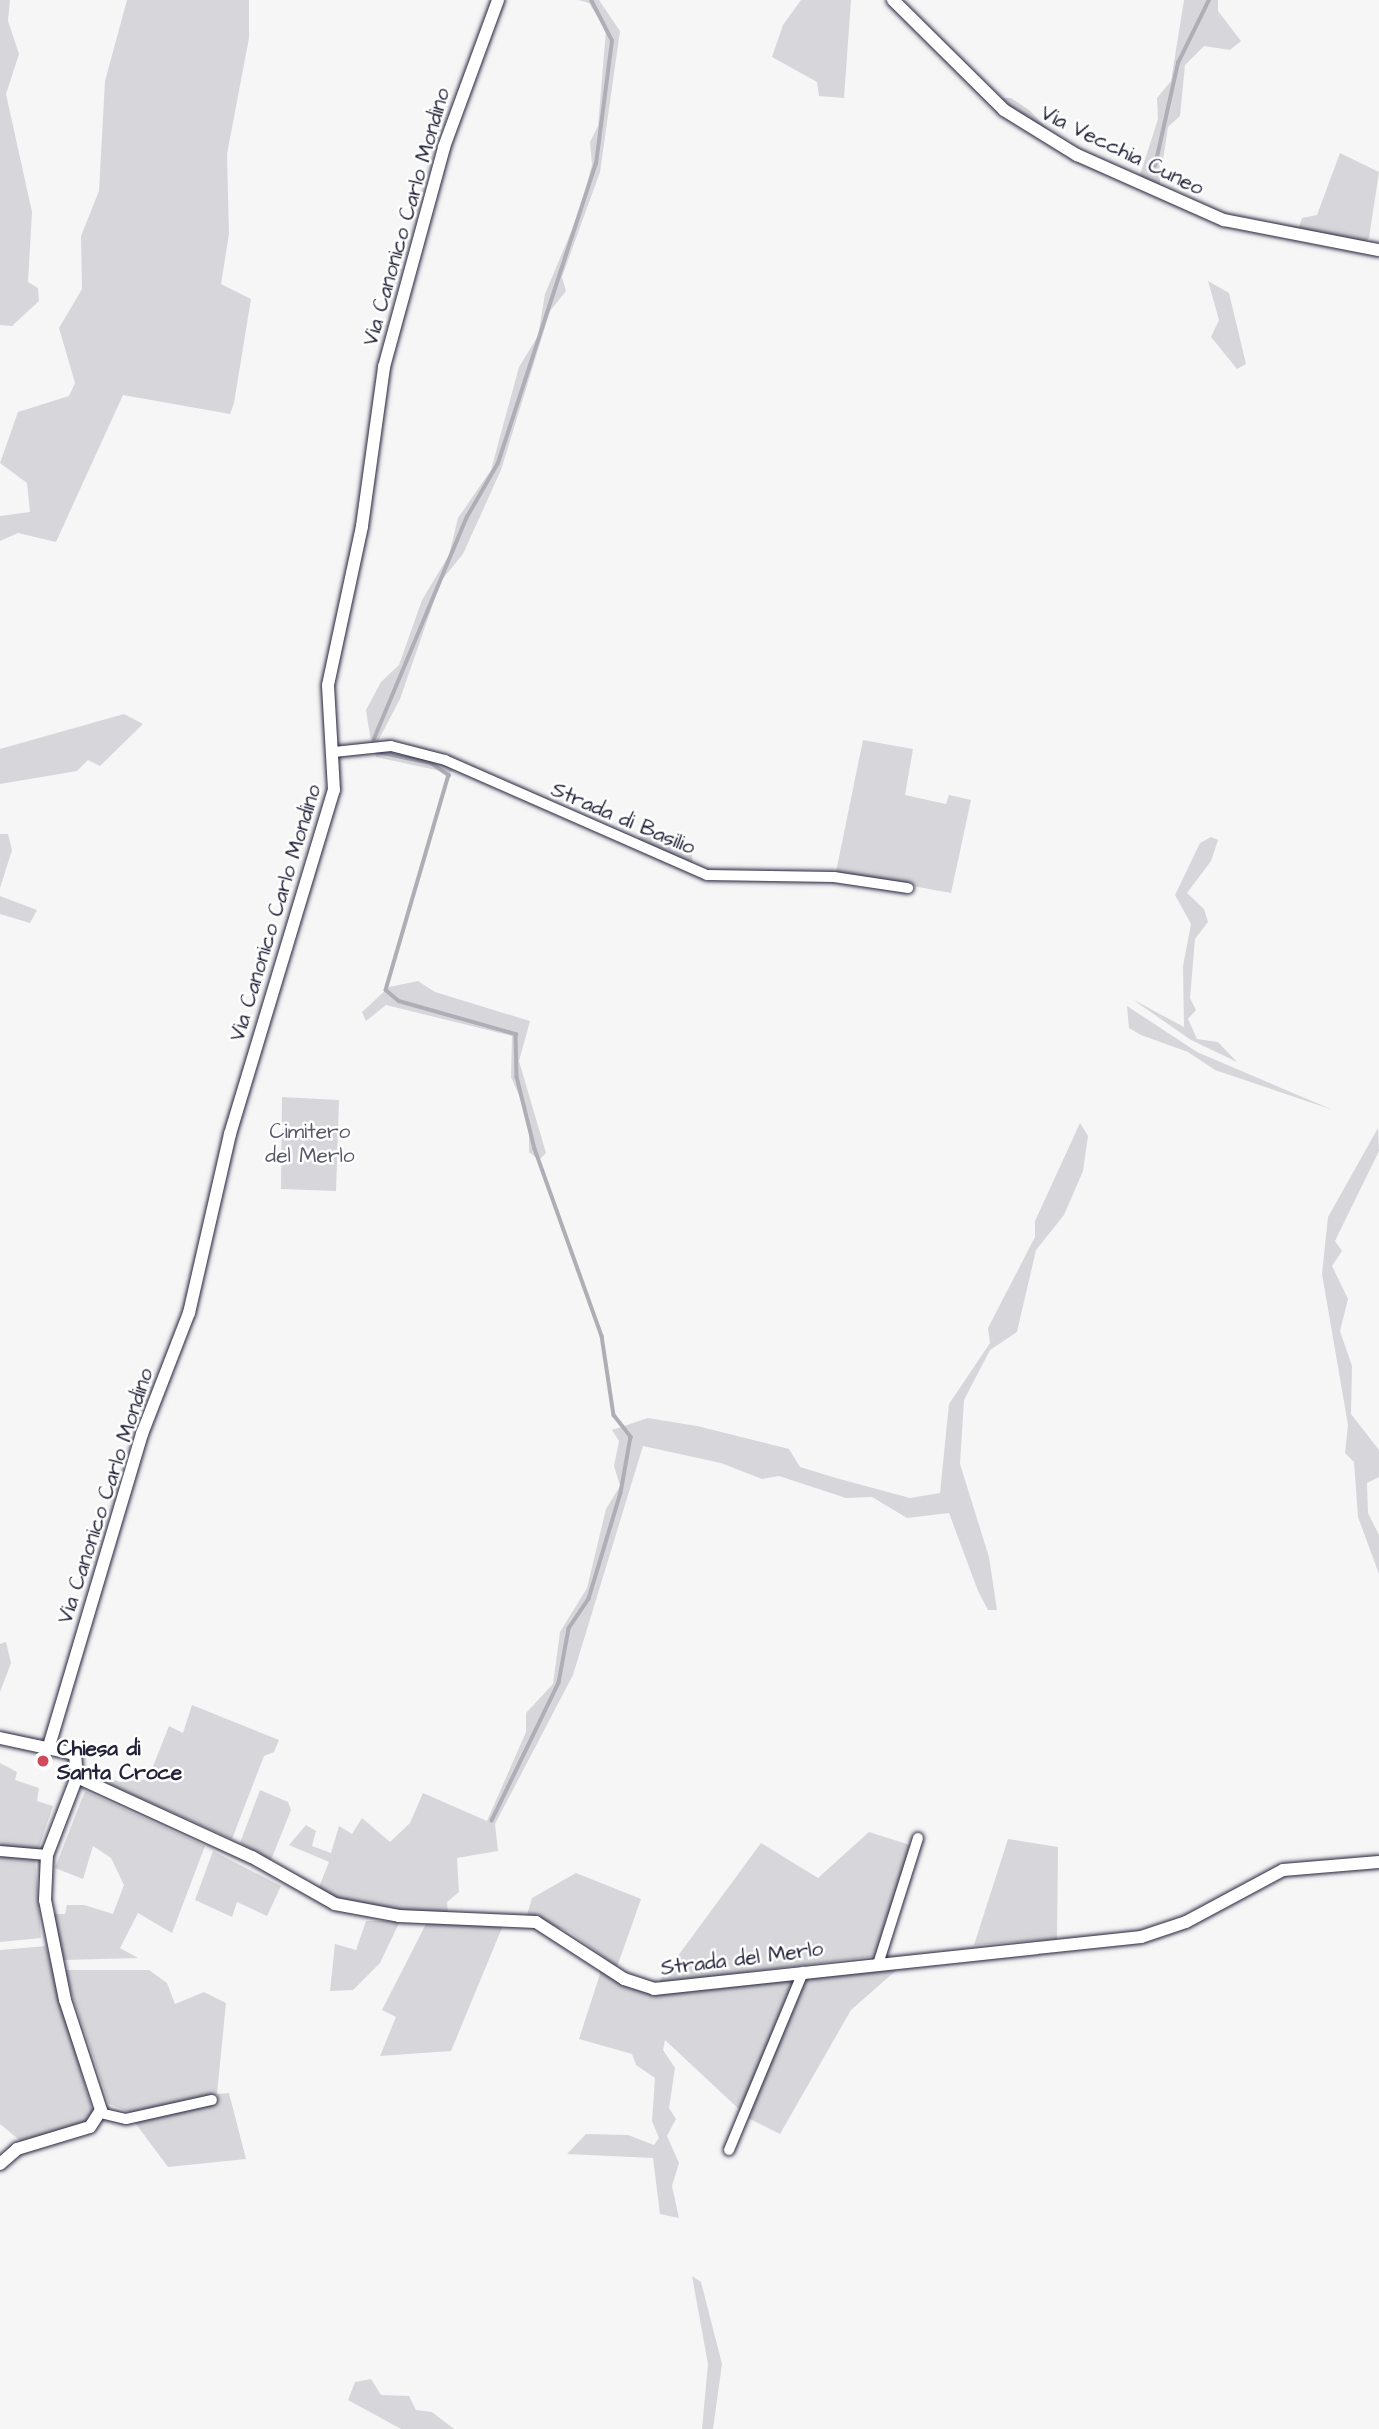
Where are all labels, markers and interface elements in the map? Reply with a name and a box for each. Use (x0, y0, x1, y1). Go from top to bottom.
street label: Via Canonico Carlo Mondino (358, 85, 456, 349)
street label: Via Vecchia Cuneo (1036, 101, 1208, 201)
street label: Strada di Basilio (547, 777, 699, 861)
street label: Via Canonico Carlo Mondino (225, 782, 327, 1044)
park label: Cimitero del Merlo (265, 1119, 355, 1169)
street label: Via Canonico Carlo Mondino (53, 1365, 159, 1627)
place label: Chiesa di Santa Croce (57, 1736, 182, 1786)
marker: Chiesa di Santa Croce (35, 1753, 51, 1769)
street label: Strada del Merlo (659, 1937, 825, 1981)

